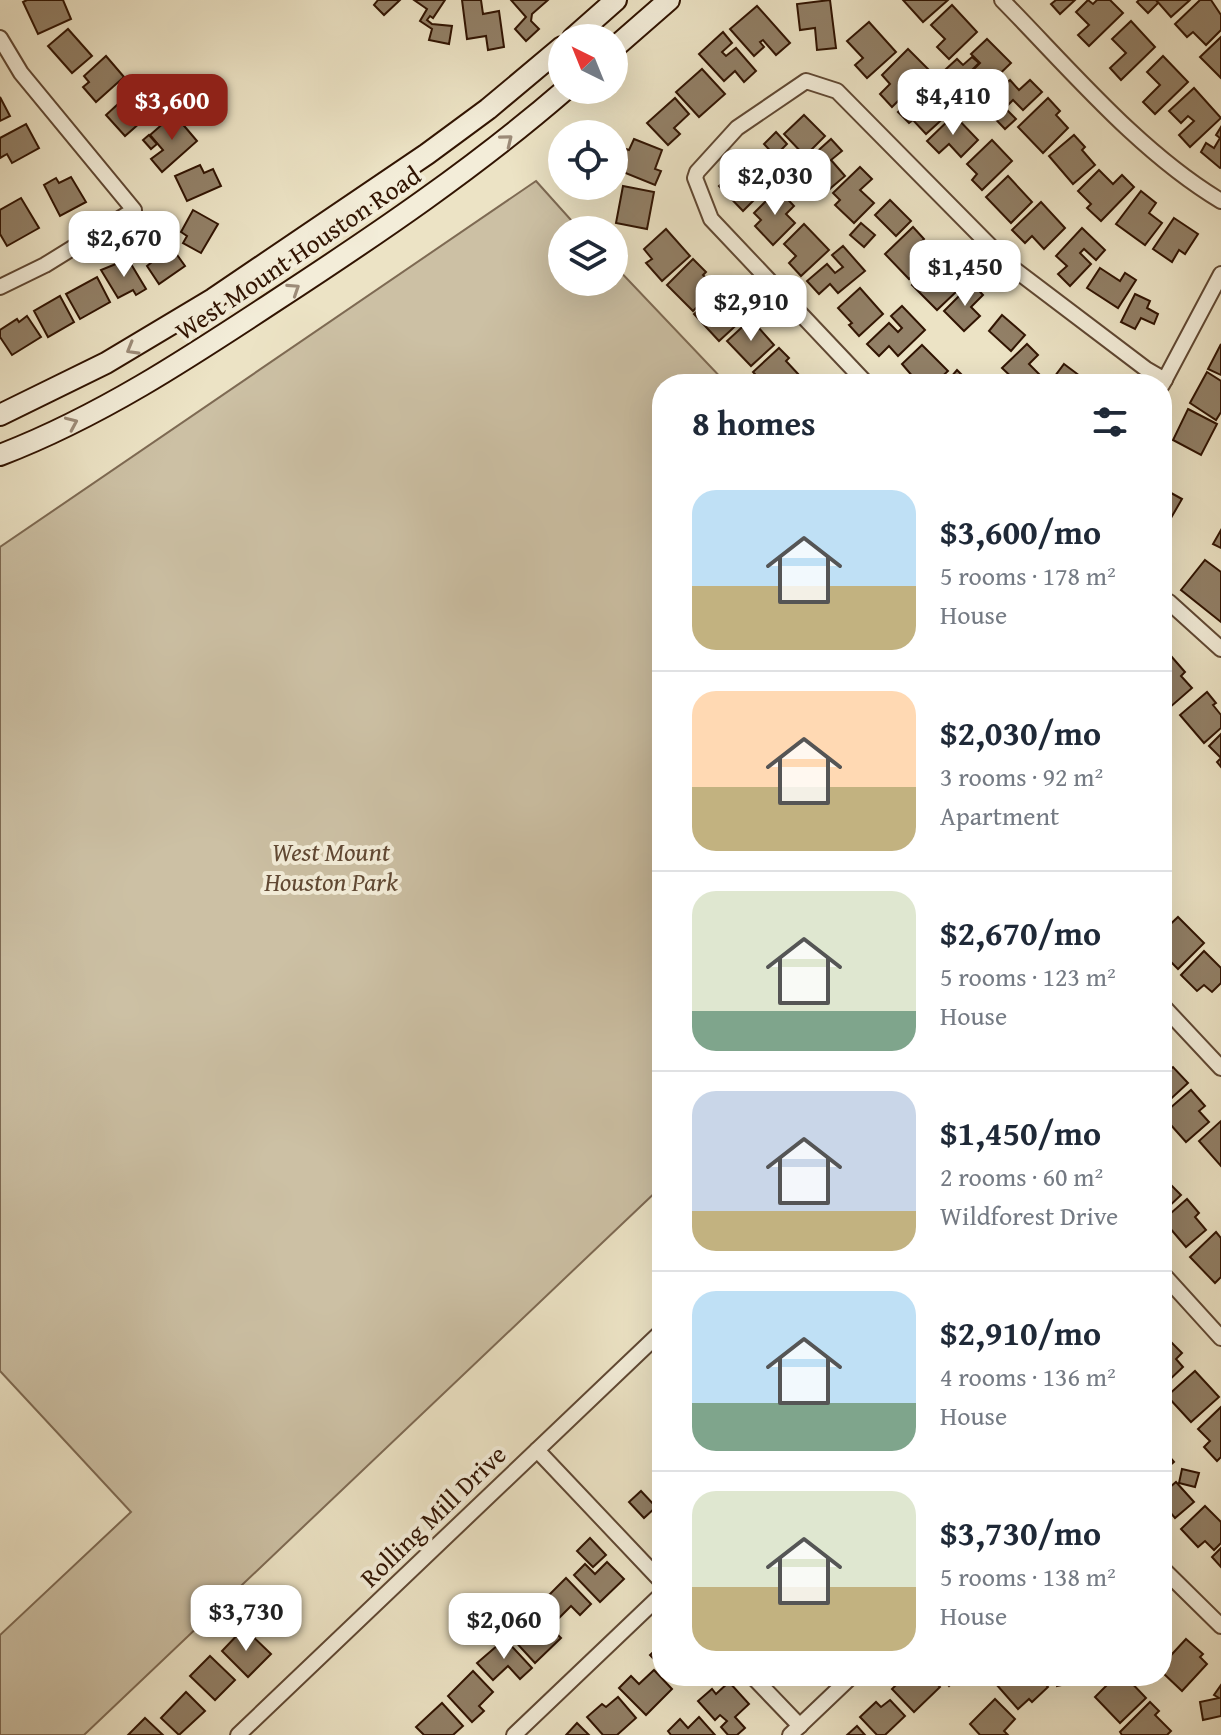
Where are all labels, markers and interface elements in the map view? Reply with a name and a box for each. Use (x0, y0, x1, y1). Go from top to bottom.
north arrow (548, 24, 628, 104)
map controls (548, 24, 628, 296)
pin: $4,410 (888, 69, 1018, 137)
pin: $3,600 (107, 74, 237, 142)
text: $4,410 (916, 75, 990, 114)
text: $3,600 (135, 80, 209, 119)
button: locate (548, 120, 628, 200)
one-way arrow (498, 135, 512, 150)
pin: $2,030 (710, 149, 840, 217)
text: $2,030 (738, 155, 812, 194)
street label: West Mount Houston Road (167, 156, 428, 349)
pin: $2,670 (59, 211, 189, 279)
button: layers (548, 216, 628, 296)
text: $2,670 (87, 217, 161, 256)
pin: $1,450 (900, 240, 1030, 308)
text: $1,450 (928, 246, 1002, 285)
pin: $2,910 (686, 275, 816, 343)
text: $2,910 (714, 281, 788, 320)
one-way arrow (285, 284, 299, 299)
one-way arrow (126, 339, 141, 355)
text: 8 homes (692, 398, 816, 447)
icon: filters (1088, 400, 1132, 444)
one-way arrow (63, 417, 78, 433)
text: $3,600/mo (940, 507, 1101, 556)
icon: home (756, 522, 852, 618)
text: 5 rooms · 178 m² (940, 556, 1116, 595)
text: House (940, 595, 1007, 634)
text: $2,030/mo (940, 708, 1101, 757)
icon: home (756, 723, 852, 819)
text: 3 rooms · 92 m² (940, 757, 1103, 796)
text: Apartment (940, 796, 1059, 835)
park label: West Mount Houston Park (263, 832, 398, 901)
text: $2,670/mo (940, 908, 1101, 957)
icon: home (756, 923, 852, 1019)
text: 5 rooms · 123 m² (940, 957, 1116, 996)
text: House (940, 996, 1007, 1035)
text: $1,450/mo (940, 1108, 1101, 1157)
icon: home (756, 1123, 852, 1219)
text: 2 rooms · 60 m² (940, 1157, 1103, 1196)
text: Wildforest Drive (940, 1196, 1118, 1235)
text: $2,910/mo (940, 1308, 1101, 1357)
icon: home (756, 1323, 852, 1419)
text: 4 rooms · 136 m² (940, 1357, 1116, 1396)
text: House (940, 1396, 1007, 1435)
street label: Rolling Mill Drive (351, 1435, 515, 1596)
text: $3,730/mo (940, 1508, 1101, 1557)
icon: home (756, 1523, 852, 1619)
text: 5 rooms · 138 m² (940, 1557, 1116, 1596)
pin: $3,730 (181, 1585, 311, 1653)
text: $3,730 (209, 1591, 283, 1630)
pin: $2,060 (439, 1593, 569, 1661)
text: House (940, 1596, 1007, 1635)
text: $2,060 (467, 1599, 541, 1638)

